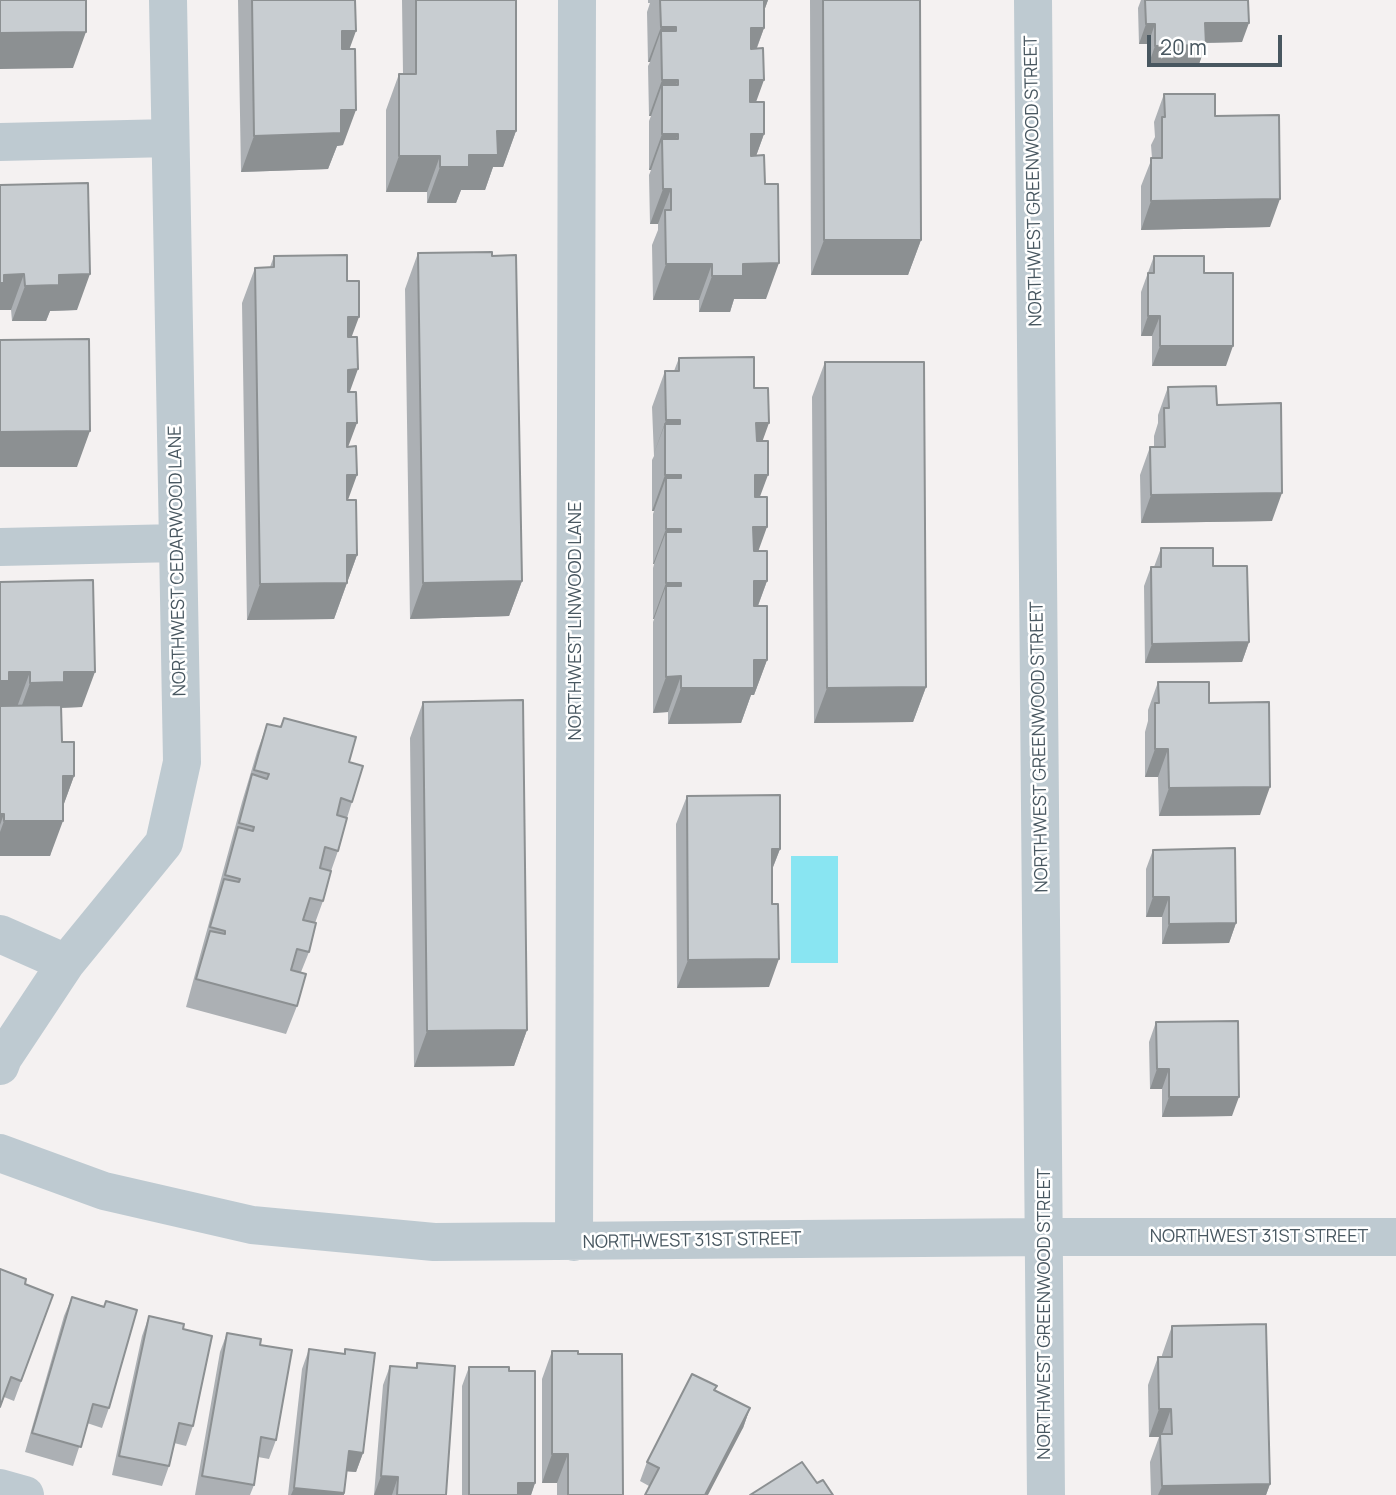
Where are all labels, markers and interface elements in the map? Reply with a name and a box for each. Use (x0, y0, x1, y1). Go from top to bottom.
scale bar (1151, 21, 1286, 65)
text: 20 m (1160, 33, 1207, 61)
street label: NORTHWEST GREENWOOD STREET (1021, 35, 1047, 327)
street label: NORTHWEST CEDARWOOD LANE (165, 425, 191, 697)
street label: NORTHWEST LINWOOD LANE (565, 502, 587, 740)
street label: NORTHWEST GREENWOOD STREET (1027, 601, 1053, 893)
street label: NORTHWEST GREENWOOD STREET (1034, 1168, 1056, 1460)
street label: NORTHWEST 31ST STREET (1150, 1226, 1368, 1248)
street label: NORTHWEST 31ST STREET (583, 1228, 801, 1254)

